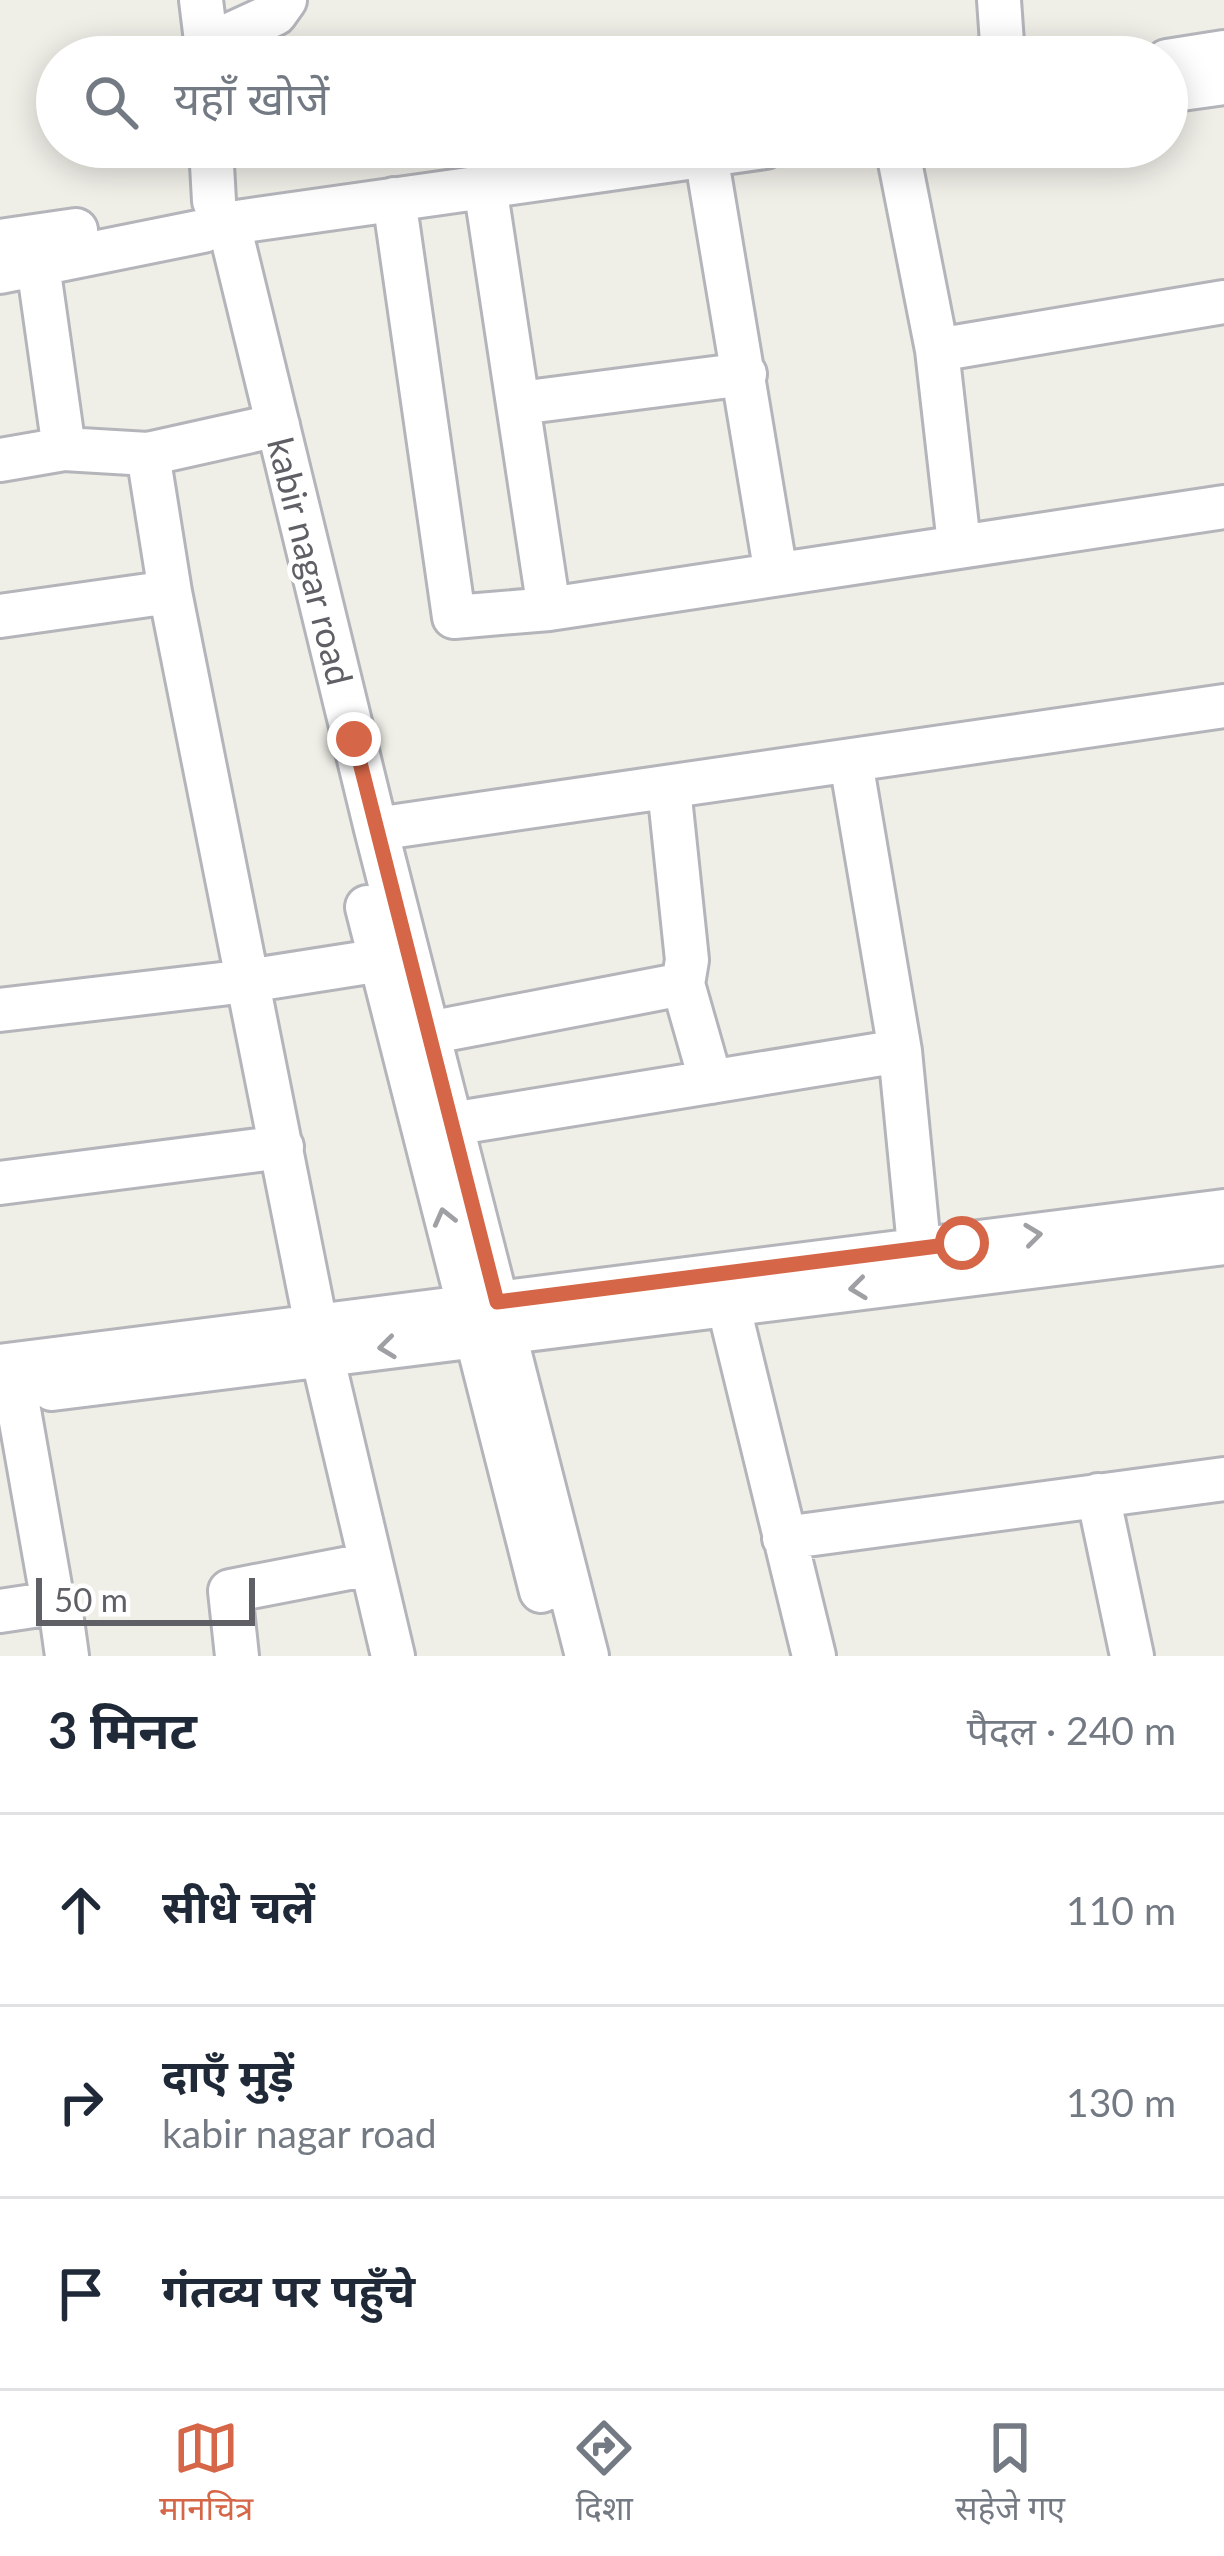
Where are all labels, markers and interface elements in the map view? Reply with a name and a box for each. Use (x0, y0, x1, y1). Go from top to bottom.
search box (36, 36, 1188, 168)
icon: search (78, 69, 144, 135)
text: यहाँ खोजें (174, 71, 329, 125)
street label: kabir nagar road (259, 433, 363, 689)
route end (327, 712, 381, 766)
one-way arrow (433, 1208, 458, 1228)
route start (935, 1216, 989, 1270)
one-way arrow (1023, 1222, 1042, 1248)
one-way arrow (848, 1275, 868, 1301)
one-way arrow (378, 1334, 397, 1360)
scale bar (36, 1572, 255, 1625)
text: 50 m (54, 1579, 128, 1619)
text: 3 मिनट (48, 1699, 197, 1760)
text: पैदल · 240 m (967, 1707, 1176, 1753)
icon: ahead (48, 1877, 114, 1943)
text: सीधे चलें (162, 1879, 315, 1933)
text: 110 m (1066, 1887, 1176, 1933)
text: दाएँ मुड़ें (162, 2048, 294, 2102)
icon: right (48, 2069, 114, 2135)
text: 130 m (1066, 2079, 1176, 2125)
text: kabir nagar road (162, 2110, 437, 2156)
icon: arrive (48, 2261, 114, 2327)
text: गंतव्य पर पहुँचे (162, 2263, 415, 2317)
tab: मानचित्र (159, 2415, 253, 2533)
tab: दिशा (571, 2415, 637, 2533)
tab: सहेजे गए (955, 2415, 1065, 2533)

